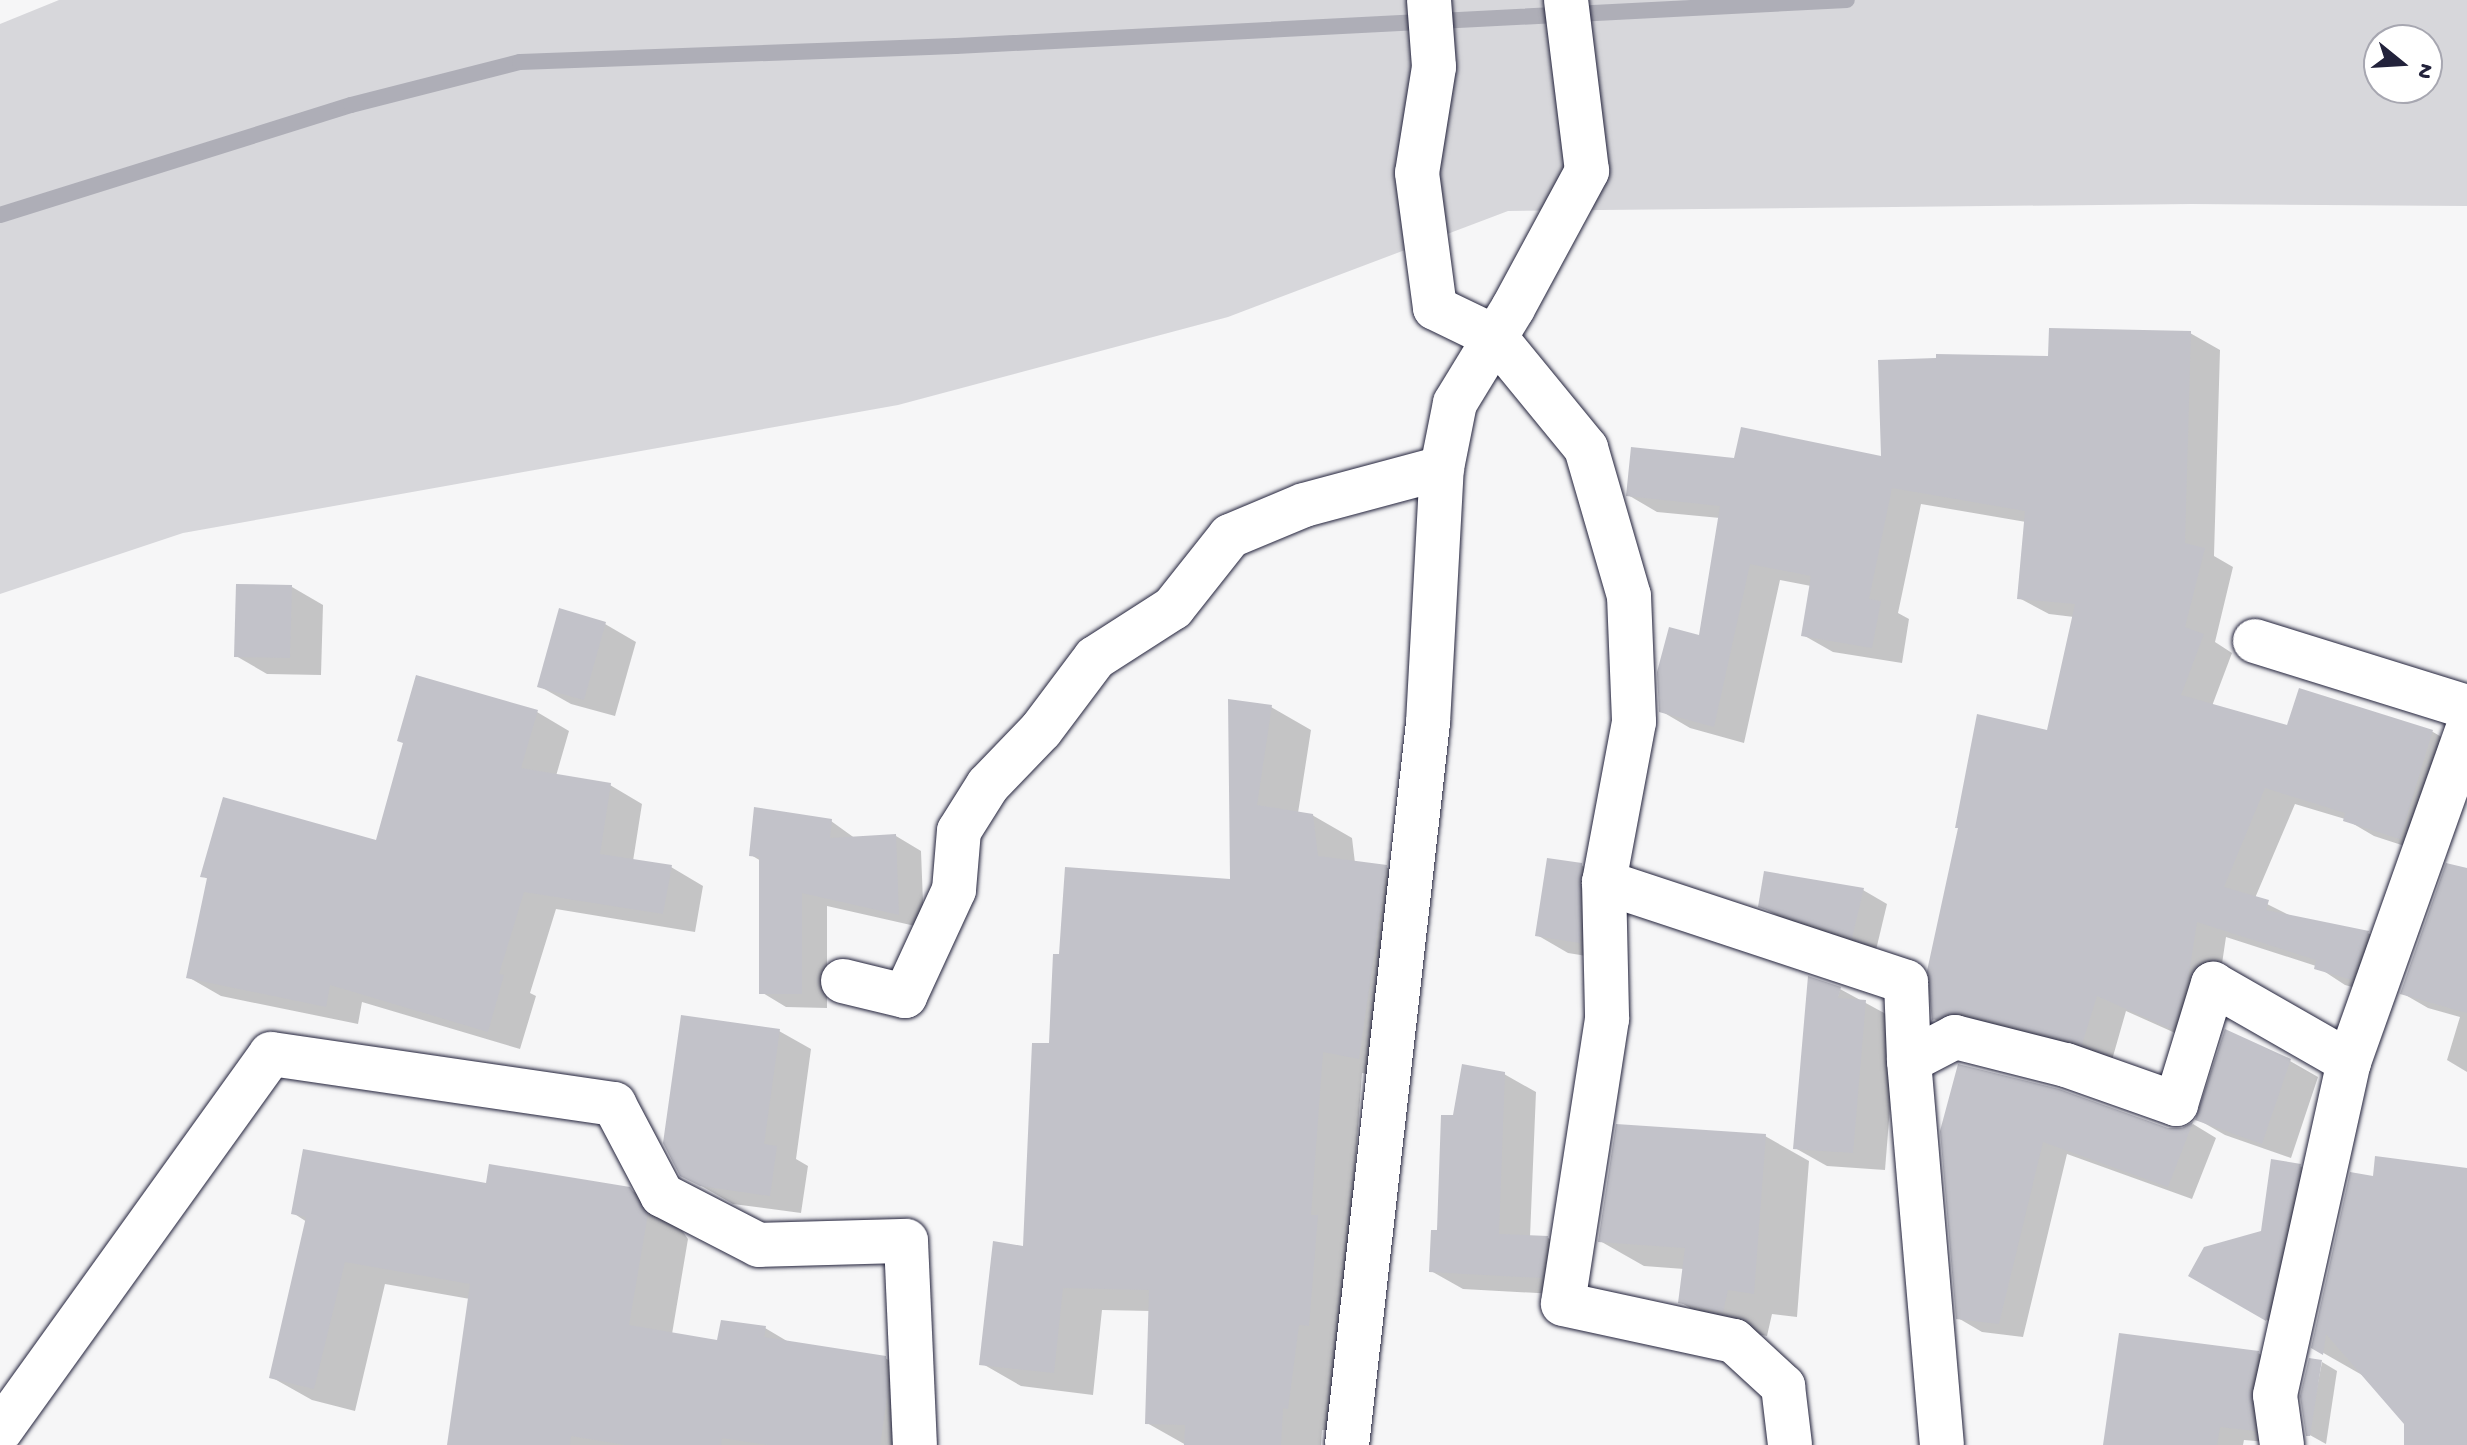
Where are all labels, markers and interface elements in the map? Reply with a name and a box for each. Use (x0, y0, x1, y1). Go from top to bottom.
north arrow (2363, 24, 2443, 104)
text: N (2409, 60, 2439, 82)

